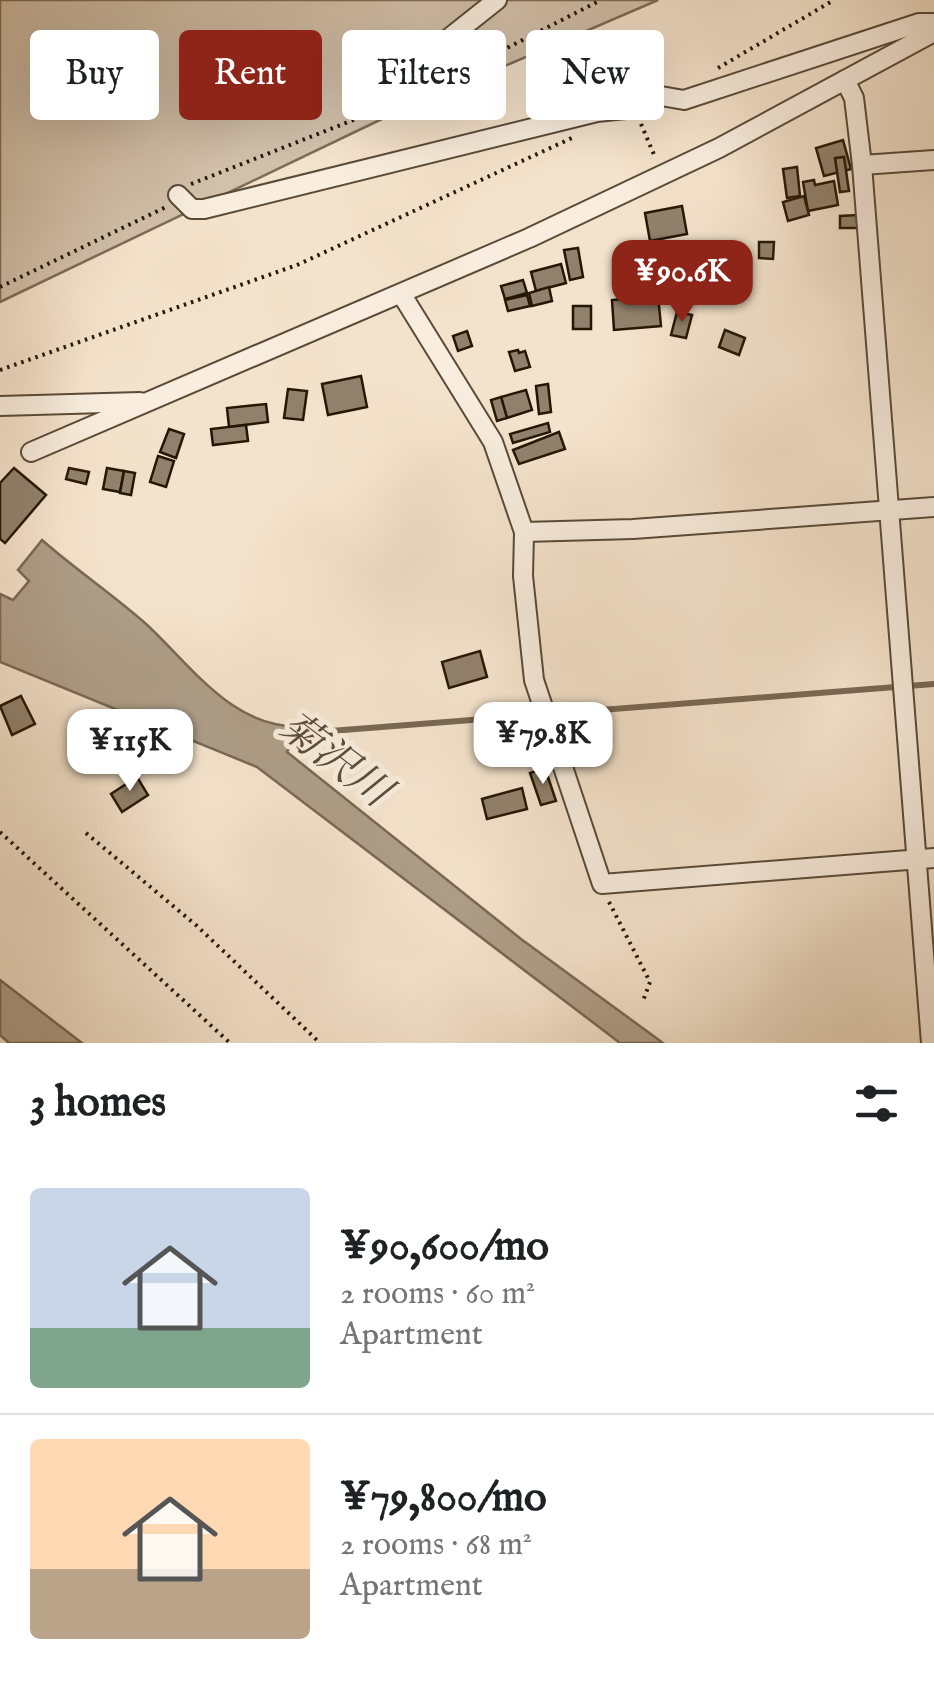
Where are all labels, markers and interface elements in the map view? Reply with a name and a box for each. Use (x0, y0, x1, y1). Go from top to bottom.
chip: Buy (30, 30, 159, 120)
chip: Rent (179, 30, 322, 120)
chip: Filters (342, 30, 506, 120)
chip: New (526, 30, 664, 120)
pin: ¥90.6K (601, 240, 763, 325)
text: ¥90.6K (634, 252, 730, 293)
water label: 菊沢川 (268, 702, 403, 822)
pin: ¥79.8K (462, 702, 624, 787)
pin: ¥115K (60, 709, 200, 794)
text: ¥79.8K (496, 714, 590, 755)
text: ¥115K (89, 721, 171, 762)
icon: filters (849, 1076, 904, 1131)
text: 3 homes (30, 1077, 166, 1130)
text: ¥90,600/mo (340, 1221, 549, 1274)
icon: home (110, 1228, 230, 1348)
text: 2 rooms · 60 m² (340, 1274, 535, 1315)
text: Apartment (340, 1315, 483, 1356)
text: ¥79,800/mo (340, 1472, 547, 1525)
icon: home (110, 1479, 230, 1599)
text: 2 rooms · 68 m² (340, 1525, 532, 1566)
text: Apartment (340, 1566, 483, 1607)

